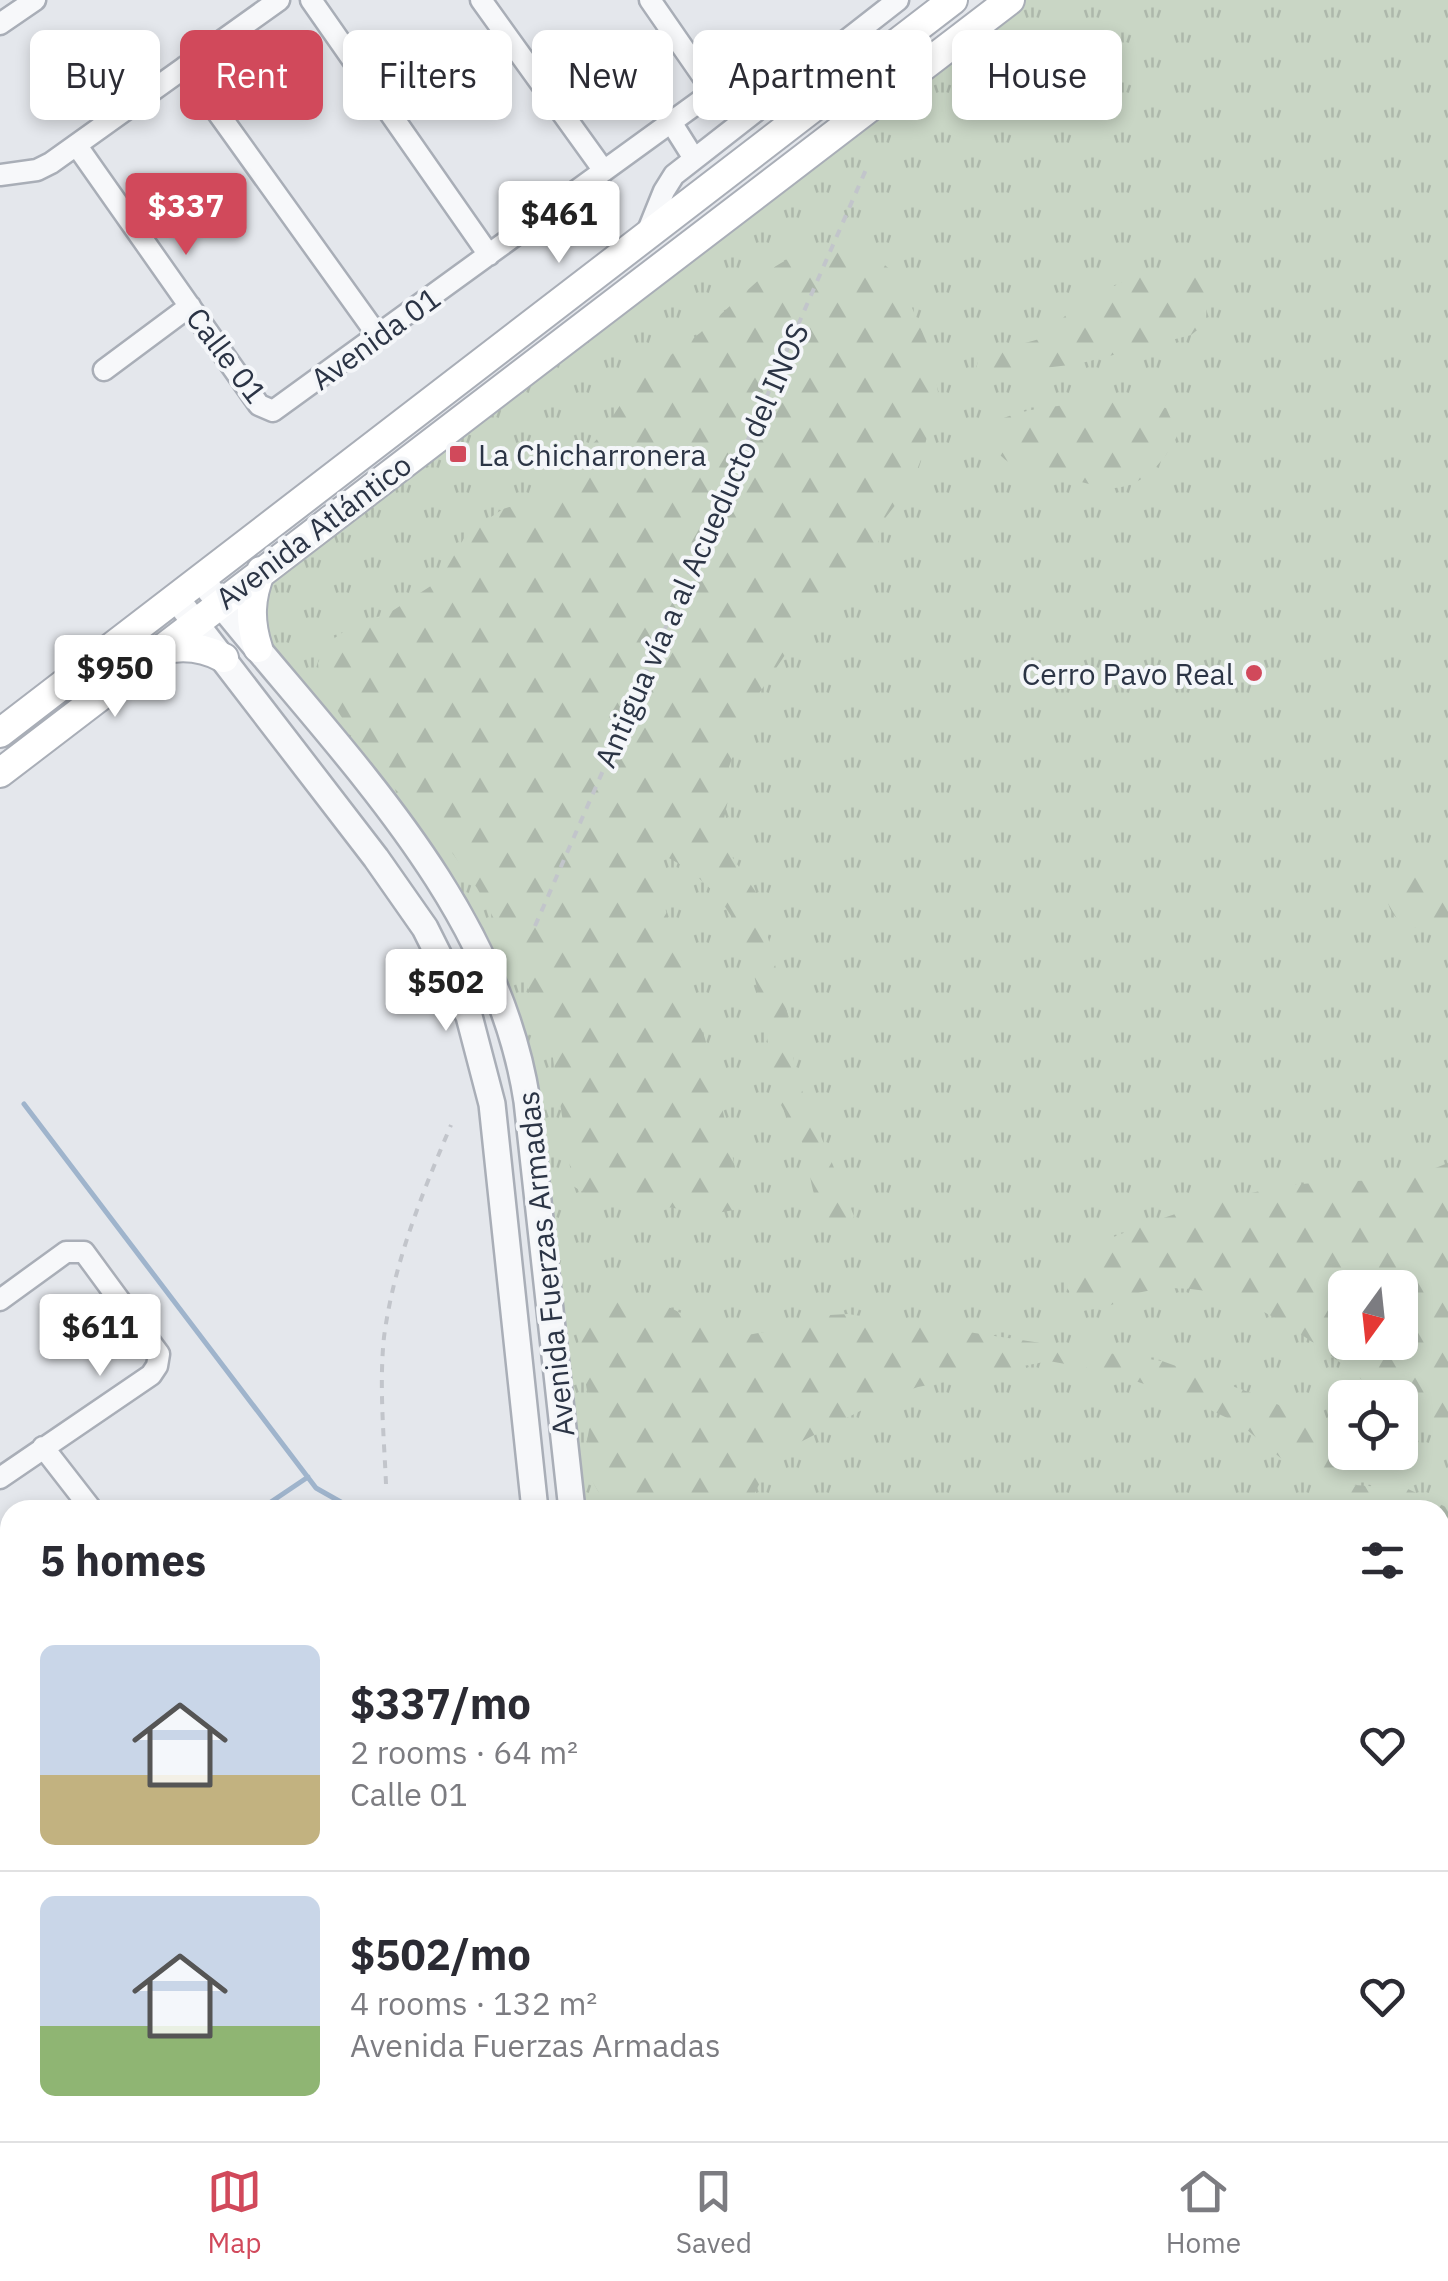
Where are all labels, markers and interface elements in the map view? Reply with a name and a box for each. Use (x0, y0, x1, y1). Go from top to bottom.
chip: Buy (30, 30, 160, 120)
chip: Rent (180, 30, 323, 120)
chip: Filters (343, 30, 512, 120)
chip: New (532, 30, 673, 120)
chip: Apartment (693, 30, 932, 120)
chip: House (952, 30, 1122, 120)
pin: $337 (127, 173, 245, 258)
pin: $461 (500, 181, 618, 266)
text: $337 (148, 184, 224, 226)
text: $461 (521, 192, 597, 234)
street label: Avenida 01 (303, 278, 447, 398)
street label: Calle 01 (178, 299, 276, 411)
street label: Antigua vía a al Acueducto del INOS (585, 317, 817, 773)
place label: La Chicharronera (478, 435, 707, 474)
marker: La Chicharronera (447, 443, 469, 465)
street label: Avenida Atlántico (207, 445, 419, 617)
pin: $950 (56, 635, 174, 720)
text: $950 (77, 646, 153, 688)
place label: Cerro Pavo Real (1022, 654, 1234, 693)
marker: Cerro Pavo Real (1243, 662, 1265, 684)
pin: $502 (387, 949, 505, 1034)
text: $502 (408, 960, 484, 1002)
street label: Avenida Fuerzas Armadas (507, 1089, 583, 1439)
north arrow (1328, 1270, 1418, 1360)
map controls (1328, 1270, 1418, 1470)
pin: $611 (41, 1294, 159, 1379)
text: $611 (62, 1305, 138, 1347)
button: locate (1328, 1380, 1418, 1470)
text: 5 homes (40, 1533, 206, 1588)
icon: filters (1355, 1533, 1410, 1588)
text: $337/mo (350, 1676, 531, 1731)
icon: home (120, 1685, 240, 1805)
icon: heart (1355, 1718, 1410, 1773)
text: 2 rooms · 64 m² (350, 1731, 578, 1773)
text: Calle 01 (350, 1773, 468, 1815)
text: $502/mo (350, 1927, 531, 1982)
icon: home (120, 1936, 240, 2056)
icon: heart (1355, 1969, 1410, 2024)
text: 4 rooms · 132 m² (350, 1982, 597, 2024)
text: Avenida Fuerzas Armadas (350, 2024, 720, 2066)
tab: Map (207, 2164, 262, 2261)
tab: Saved (676, 2164, 752, 2261)
tab: Home (1166, 2164, 1241, 2261)

